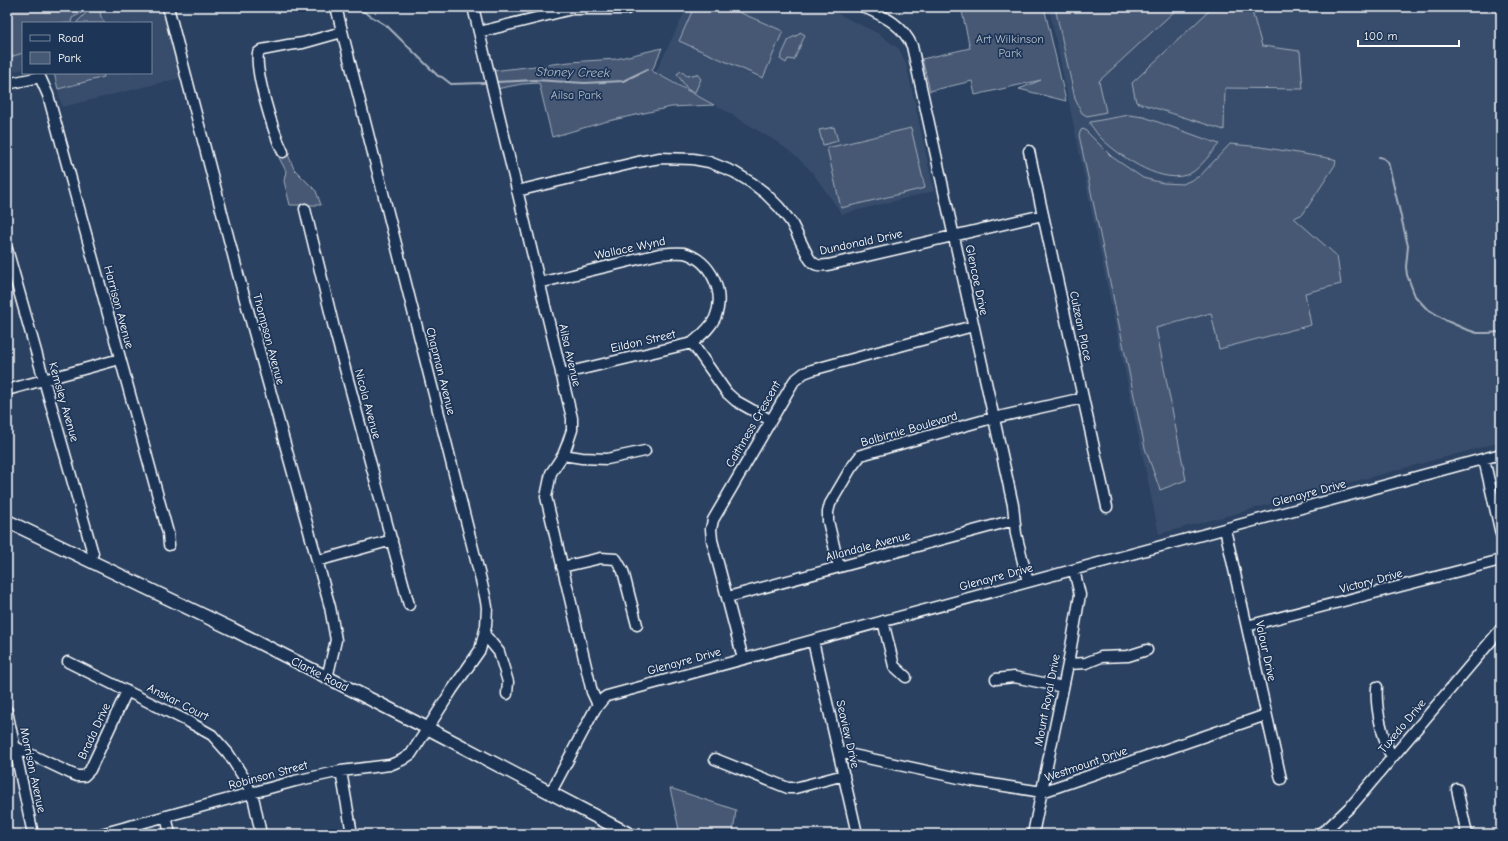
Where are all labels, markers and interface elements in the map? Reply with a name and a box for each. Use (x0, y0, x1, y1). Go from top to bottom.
legend (22, 22, 152, 74)
scale bar (1358, 22, 1459, 48)
text: 100 m (1364, 29, 1397, 43)
text: Road (58, 31, 84, 45)
park label: Art Wilkinson Park (976, 32, 1044, 60)
text: Park (58, 51, 81, 65)
water label: Stoney Creek (536, 64, 611, 80)
park label: Ailsa Park (551, 88, 601, 102)
street label: Dundonald Drive (818, 226, 904, 258)
street label: Wallace Wynd (593, 234, 667, 262)
street label: Glencoe Drive (963, 243, 991, 317)
street label: Harrison Avenue (101, 264, 137, 350)
street label: Culzean Place (1067, 290, 1095, 362)
street label: Thompson Avenue (250, 292, 288, 386)
street label: Ailsa Avenue (556, 322, 584, 388)
street label: Chapman Avenue (423, 326, 459, 416)
street label: Eildon Street (609, 327, 677, 355)
street label: Kemsley Avenue (46, 361, 82, 443)
street label: Nicola Avenue (352, 367, 384, 441)
street label: Caithness Crescent (723, 378, 784, 470)
street label: Balbirnie Boulevard (859, 409, 959, 449)
street label: Glenayre Drive (1271, 476, 1347, 510)
street label: Allandale Avenue (824, 528, 912, 564)
street label: Glenayre Drive (958, 560, 1034, 594)
street label: Victory Drive (1338, 566, 1404, 596)
street label: Valour Drive (1253, 619, 1279, 683)
street label: Glenayre Drive (646, 644, 722, 678)
street label: Mount Royal Drive (1031, 653, 1063, 747)
street label: Clarke Road (289, 654, 351, 694)
street label: Anskar Court (145, 681, 212, 724)
street label: Tuxedo Drive (1375, 696, 1429, 756)
street label: Seaview Drive (833, 699, 863, 769)
street label: Brada Drive (75, 701, 113, 761)
street label: Morrison Avenue (17, 726, 49, 814)
street label: Westmount Drive (1043, 743, 1129, 785)
street label: Robinson Street (227, 758, 310, 792)

